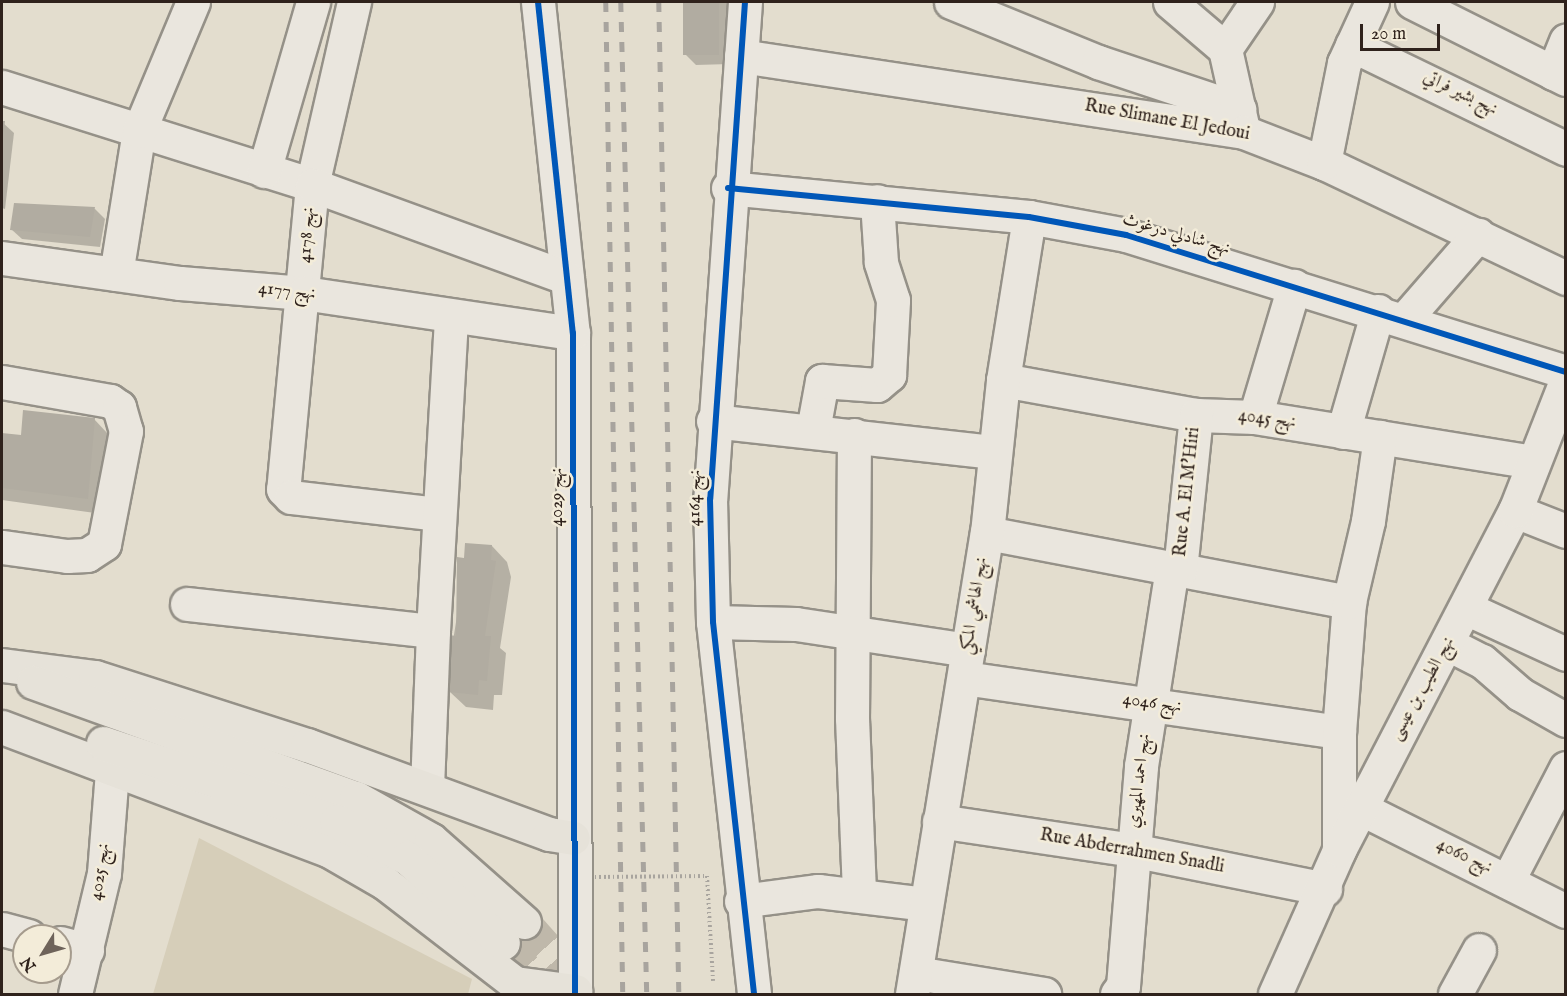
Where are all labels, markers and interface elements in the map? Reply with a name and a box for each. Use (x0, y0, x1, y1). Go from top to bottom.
scale bar (1363, 12, 1442, 50)
text: 20 m (1371, 23, 1406, 46)
street label: نهج بشير فراتي (1419, 67, 1501, 121)
street label: Rue Slimane El Jedoui (1083, 96, 1251, 146)
street label: نهج 4178 (295, 206, 321, 264)
street label: نهج شادلي درغوث (1120, 209, 1232, 261)
street label: نهج 4177 (257, 278, 317, 306)
street label: نهج 4045 (1237, 406, 1297, 434)
street label: Rue A. El M'Hiri (1170, 426, 1206, 558)
street label: نهج 4029 (547, 468, 569, 526)
street label: نهج 4164 (685, 469, 707, 527)
street label: نهج الهاشمي المكي (957, 556, 993, 656)
street label: نهج الطيب بن عيسى (1386, 633, 1460, 745)
street label: نهج 4046 (1121, 689, 1183, 719)
street label: نهج احمد المهيري (1123, 732, 1157, 830)
street label: Rue Abderrahmen Snadli (1038, 825, 1226, 879)
street label: نهج 4060 (1433, 835, 1495, 879)
street label: نهج 4025 (86, 842, 116, 902)
north arrow (12, 924, 72, 984)
text: N (17, 952, 41, 975)

